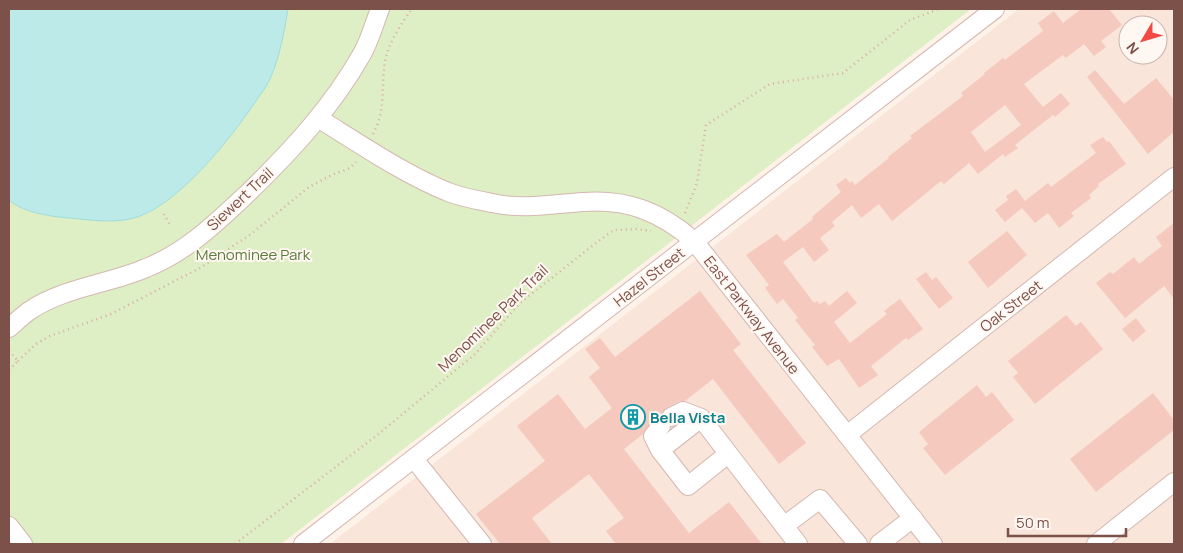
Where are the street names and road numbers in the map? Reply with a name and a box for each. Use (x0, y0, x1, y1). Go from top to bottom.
street label: Siewert Trail (202, 163, 278, 235)
street label: Hazel Street (609, 242, 689, 312)
street label: East Parkway Avenue (699, 251, 805, 379)
street label: Menominee Park Trail (433, 260, 553, 376)
street label: Oak Street (976, 275, 1046, 337)

